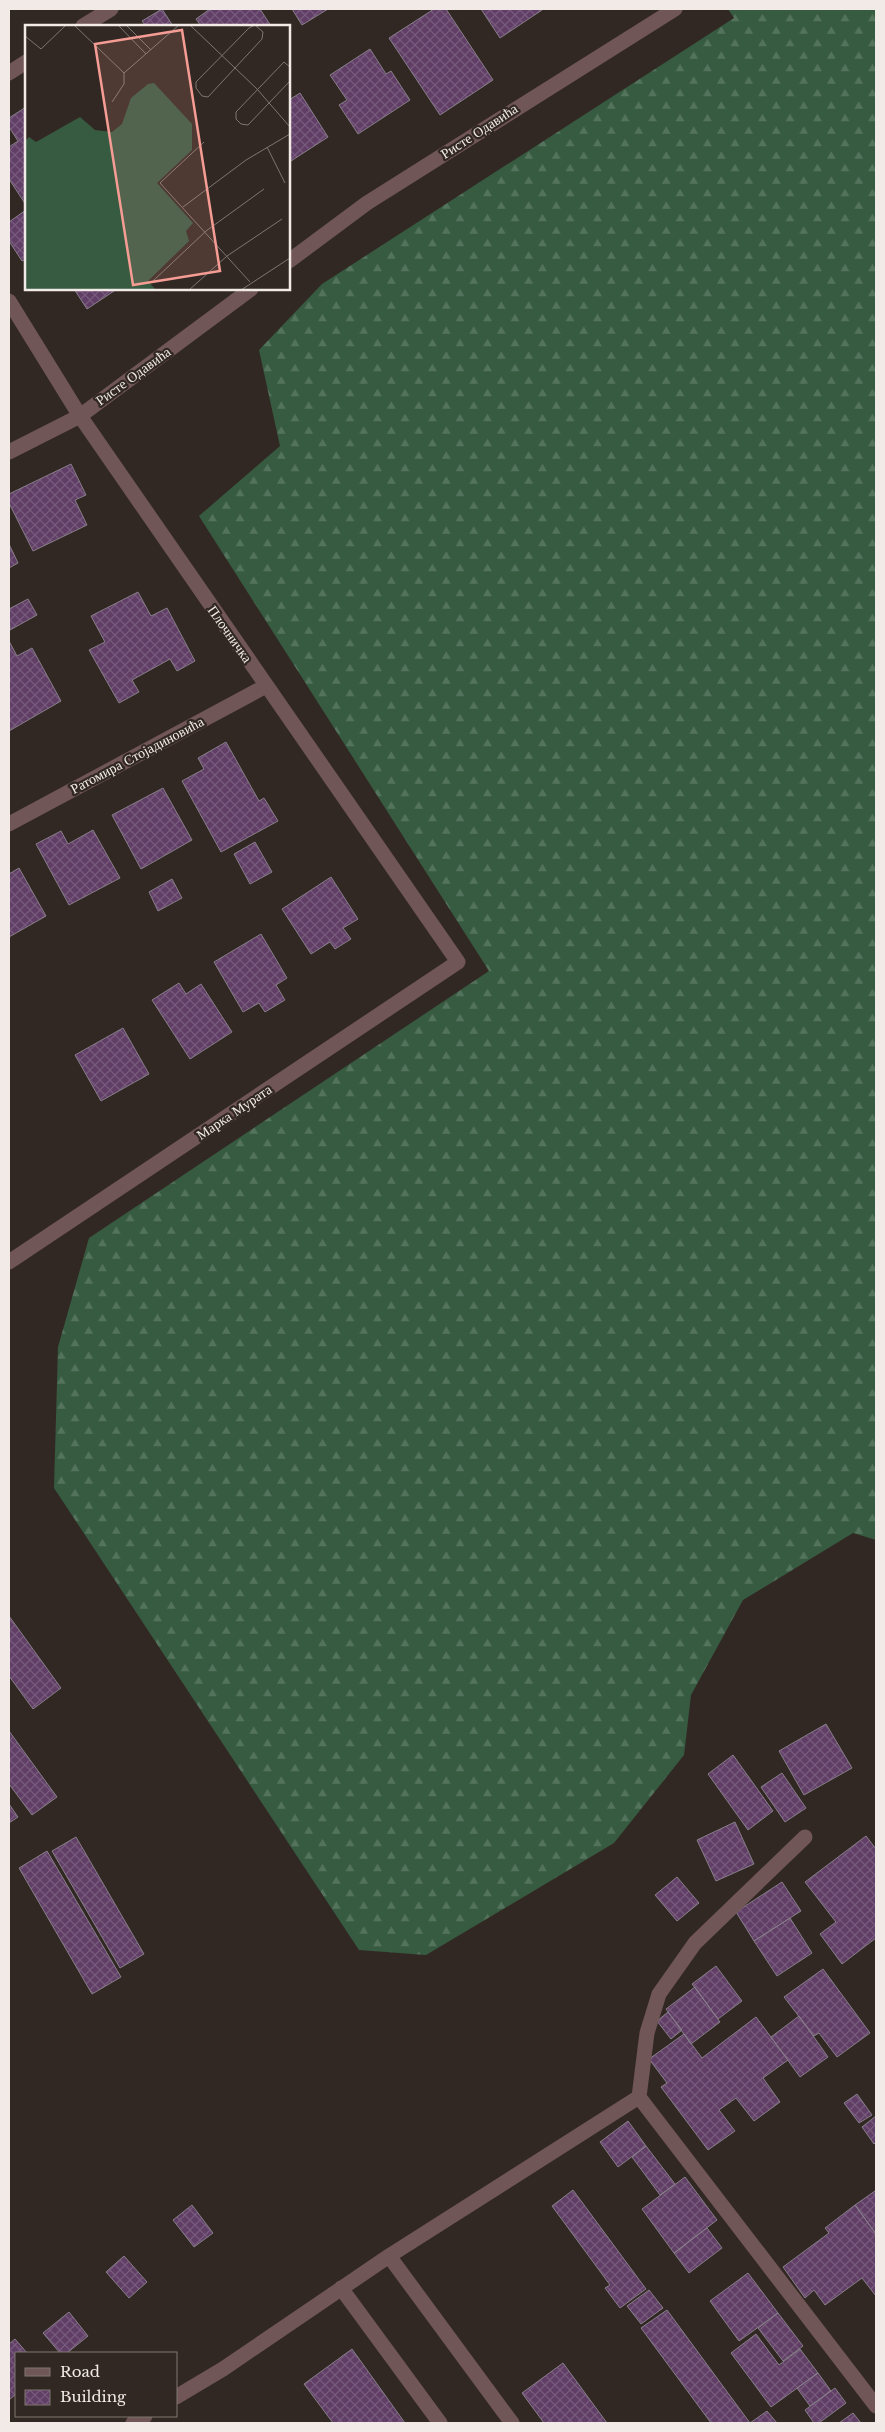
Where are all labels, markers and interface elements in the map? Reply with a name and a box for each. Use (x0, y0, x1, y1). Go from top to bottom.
inset map (25, 25, 290, 290)
street label: Ристе Одавића (437, 99, 522, 163)
street label: Ристе Одавића (92, 342, 175, 409)
street label: Плочничка (204, 602, 257, 667)
street label: Ратомира Стојадиновића (67, 712, 207, 798)
street label: Марка Мурата (193, 1080, 276, 1144)
legend (15, 2352, 178, 2417)
text: Road (60, 2362, 100, 2381)
text: Building (60, 2387, 127, 2406)

